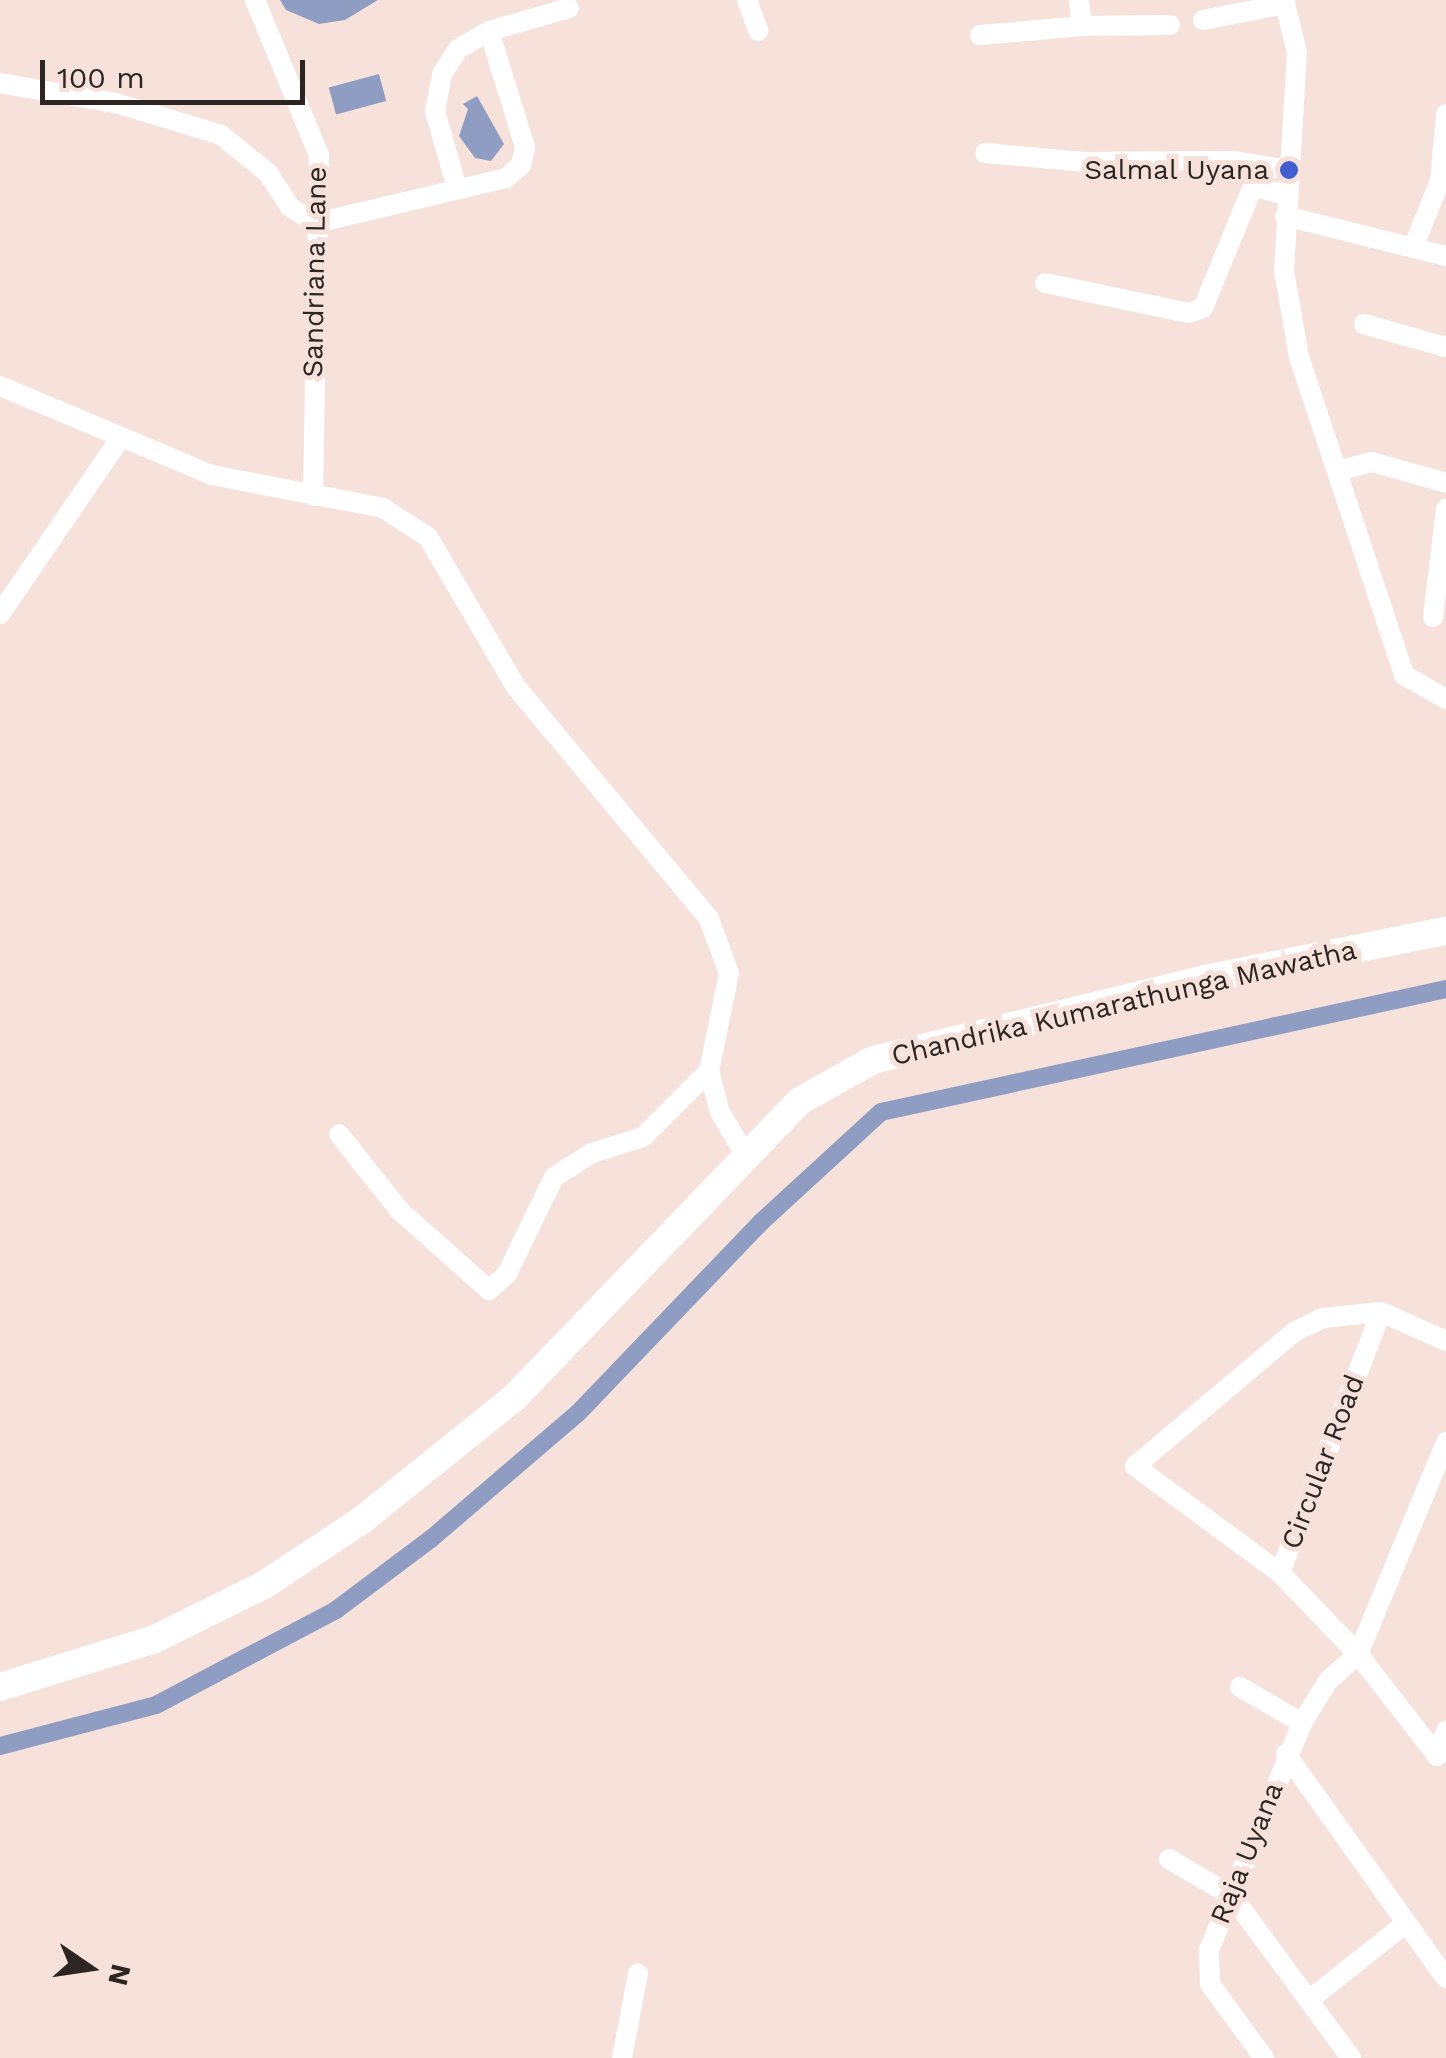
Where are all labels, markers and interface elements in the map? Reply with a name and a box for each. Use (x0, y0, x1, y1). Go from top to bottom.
scale bar (45, 40, 310, 102)
text: 100 m (57, 60, 145, 95)
place label: Salmal Uyana (1083, 153, 1269, 187)
marker: Salmal Uyana (1278, 159, 1300, 181)
street label: Sandriana Lane (296, 166, 334, 378)
street label: Chandrika Kumarathunga Mawatha (888, 933, 1360, 1073)
street label: Circular Road (1274, 1370, 1372, 1554)
street label: Raja Uyana (1203, 1777, 1291, 1929)
north arrow (40, 1918, 140, 2018)
text: N (101, 1961, 138, 1989)

